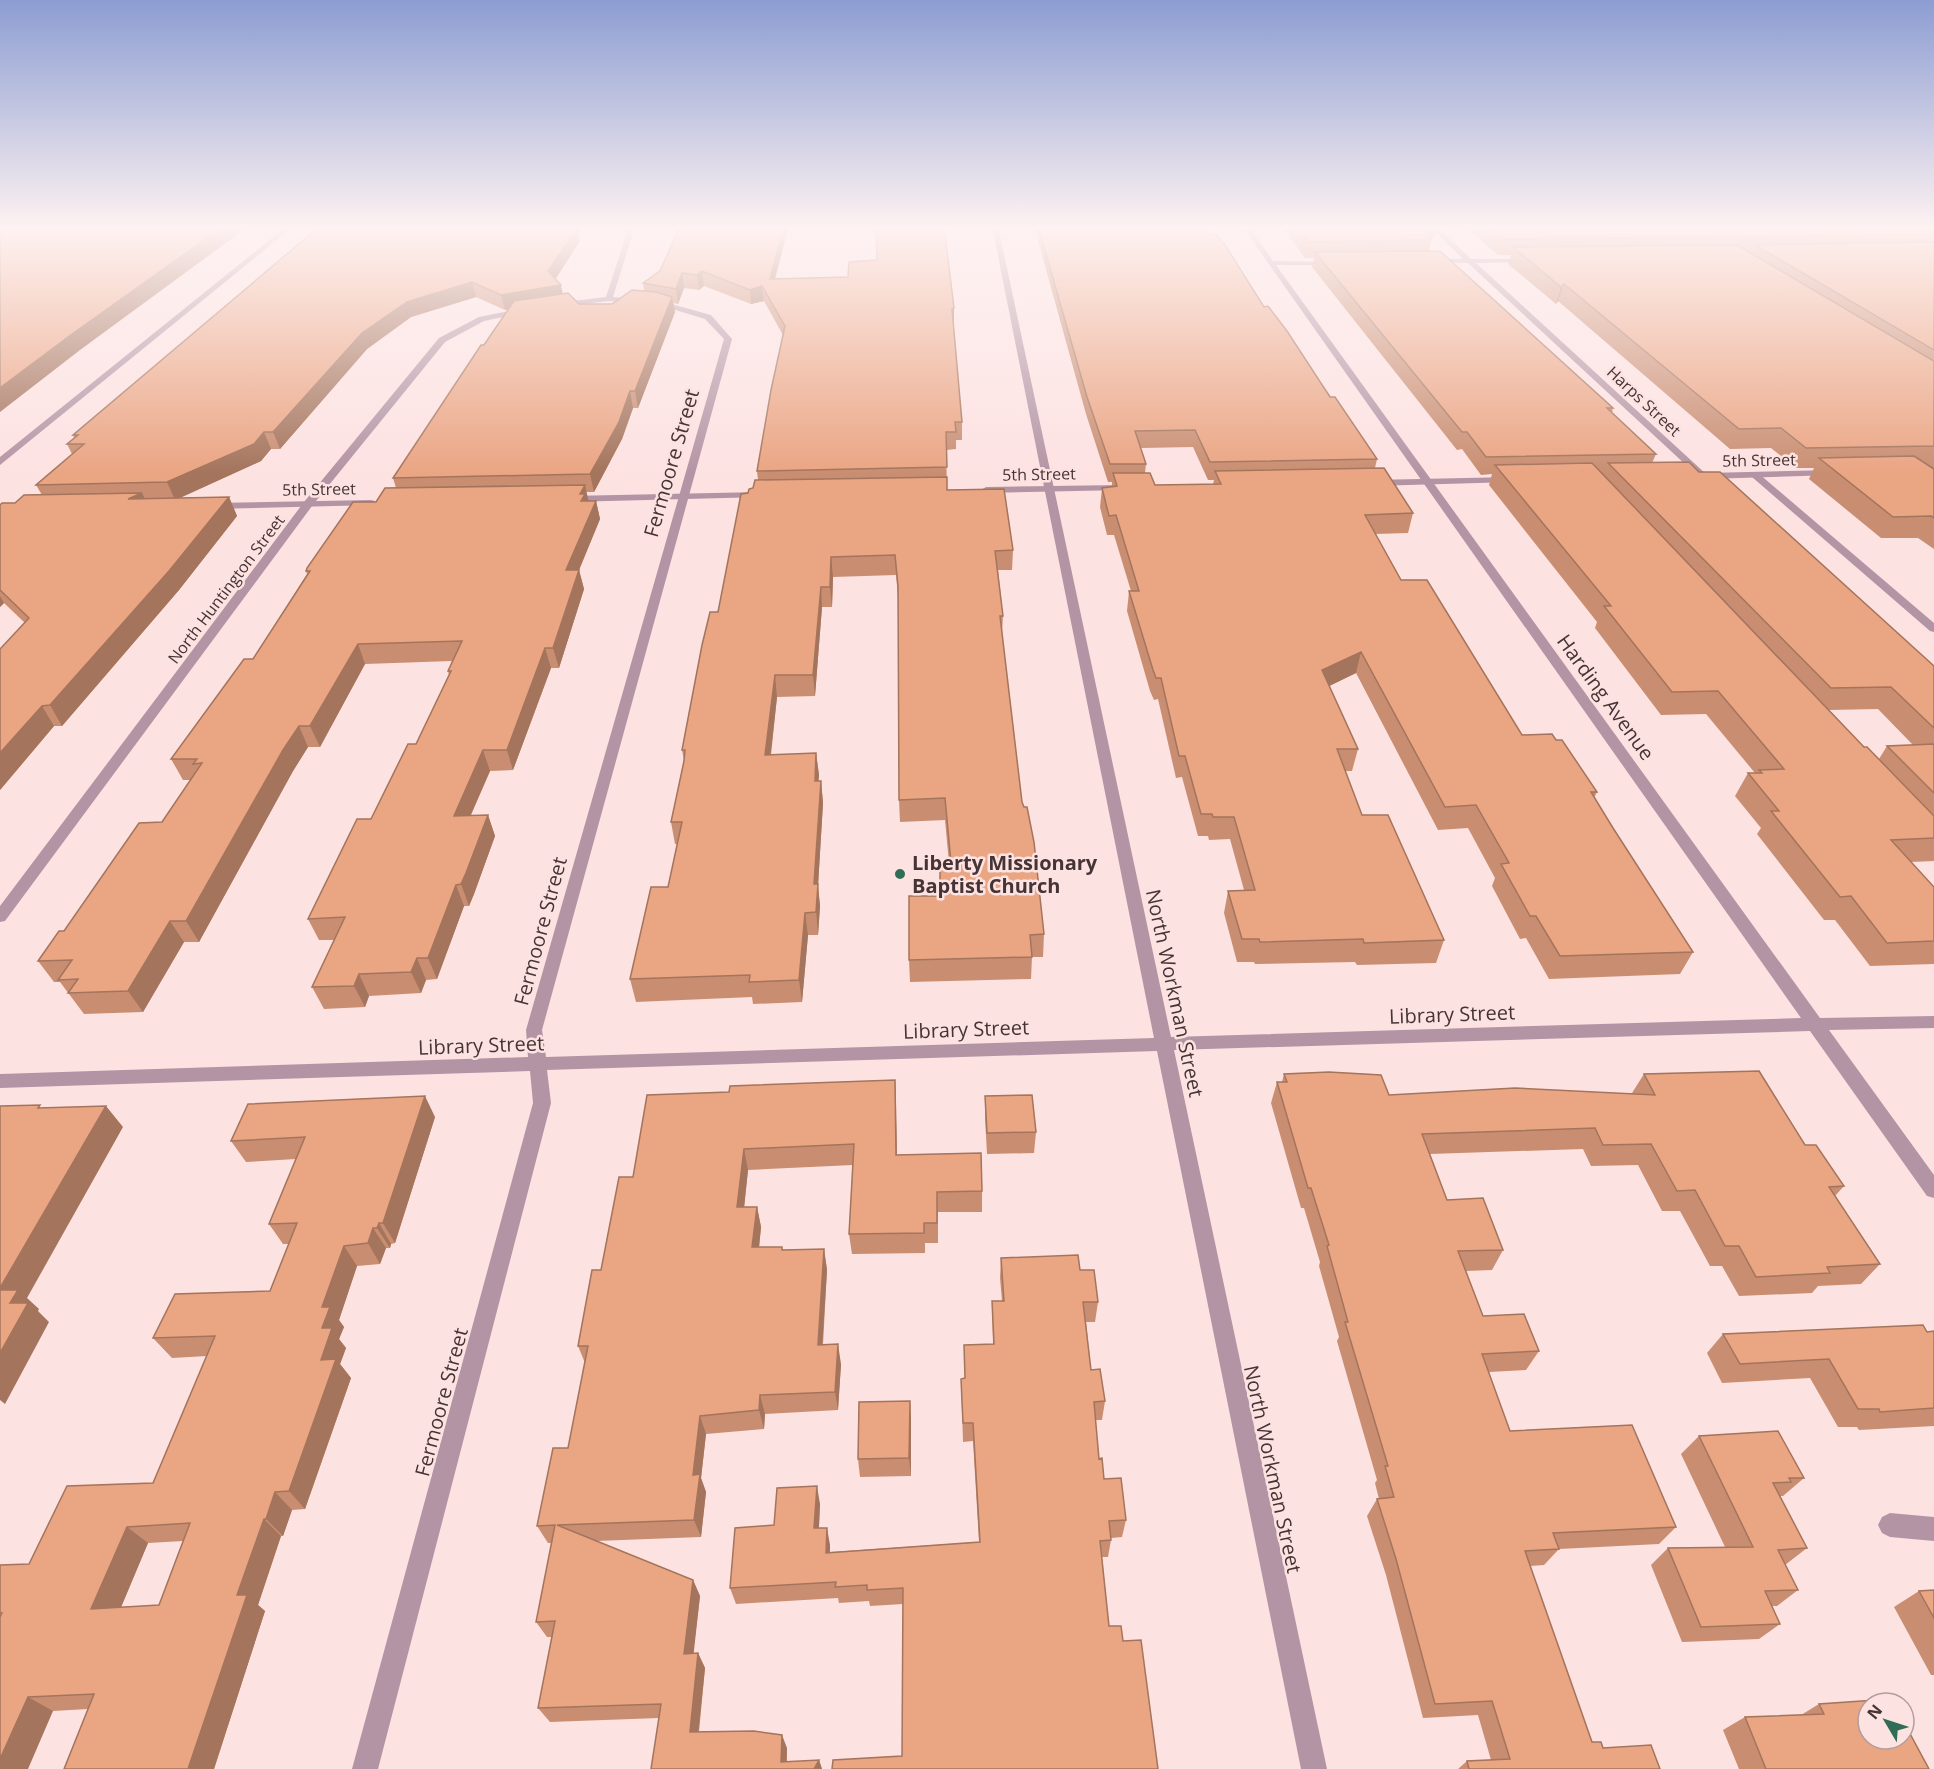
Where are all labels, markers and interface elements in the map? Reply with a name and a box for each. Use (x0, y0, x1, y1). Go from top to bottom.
street label: Harps Street (1602, 361, 1686, 441)
street label: Fermoore Street (637, 386, 705, 540)
street label: 5th Street (1722, 448, 1796, 472)
street label: 5th Street (1002, 462, 1076, 486)
street label: 5th Street (282, 477, 356, 501)
street label: North Huntington Street (163, 510, 290, 668)
street label: Harding Avenue (1551, 629, 1661, 765)
place label: Liberty Missionary Baptist Church (912, 849, 1098, 899)
street label: Fermoore Street (507, 854, 573, 1008)
marker: Liberty Missionary Baptist Church (893, 867, 907, 881)
street label: North Workman Street (1140, 887, 1210, 1099)
street label: Library Street (1388, 998, 1516, 1030)
street label: Library Street (902, 1013, 1030, 1045)
street label: Library Street (417, 1029, 545, 1061)
street label: Fermoore Street (408, 1325, 474, 1479)
street label: North Workman Street (1238, 1363, 1308, 1575)
north arrow (1856, 1691, 1916, 1751)
text: N (1862, 1700, 1887, 1724)

